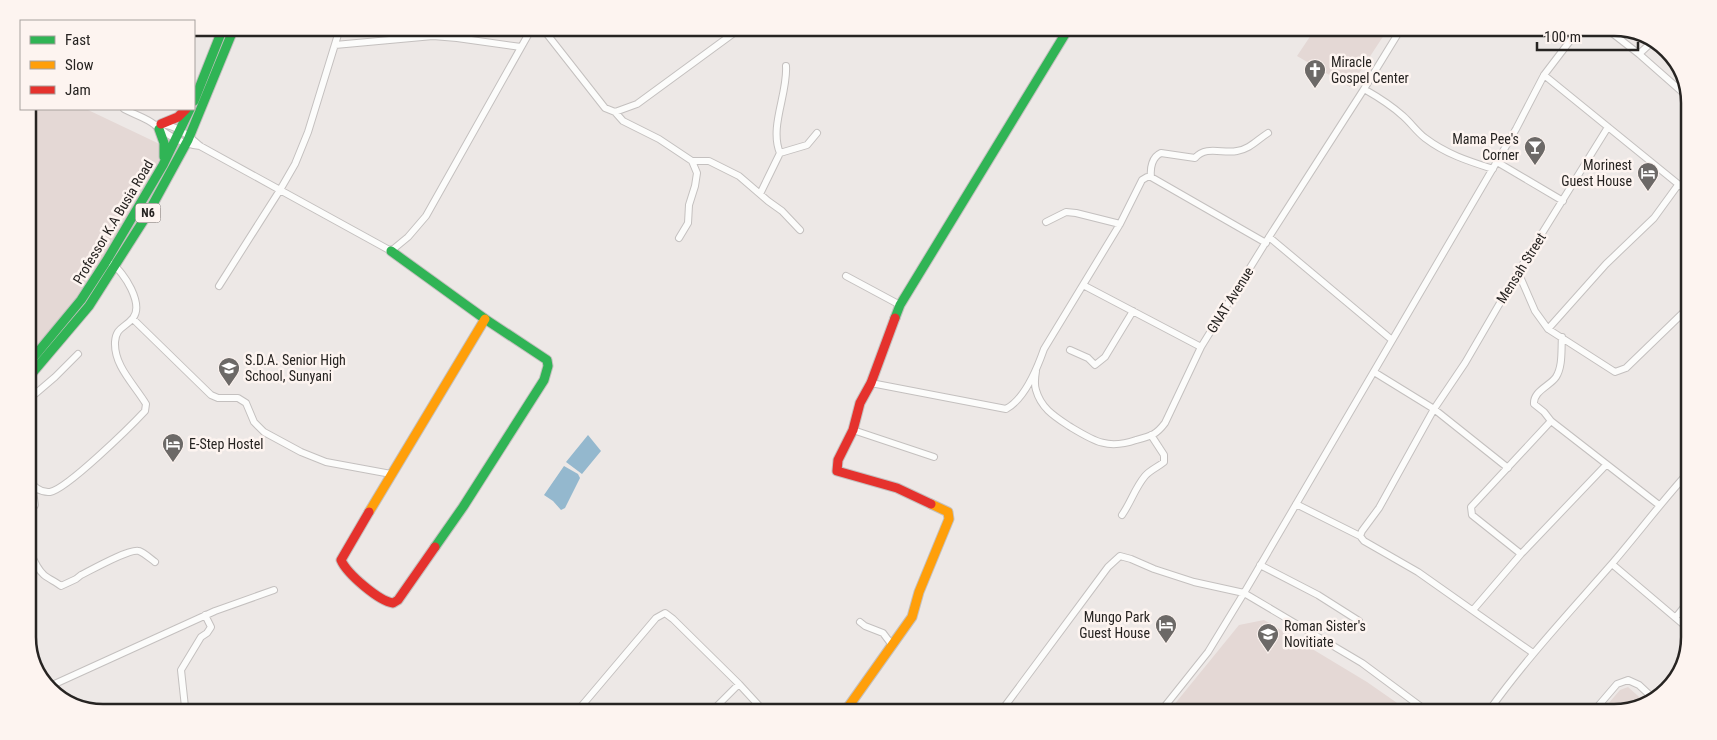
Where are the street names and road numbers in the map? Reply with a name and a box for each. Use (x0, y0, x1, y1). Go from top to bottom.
street label: Professor K.A Busia Road (70, 157, 156, 287)
road number: N6 (136, 204, 160, 222)
street label: Mensah Street (1493, 230, 1549, 306)
street label: GNAT Avenue (1203, 264, 1257, 336)

